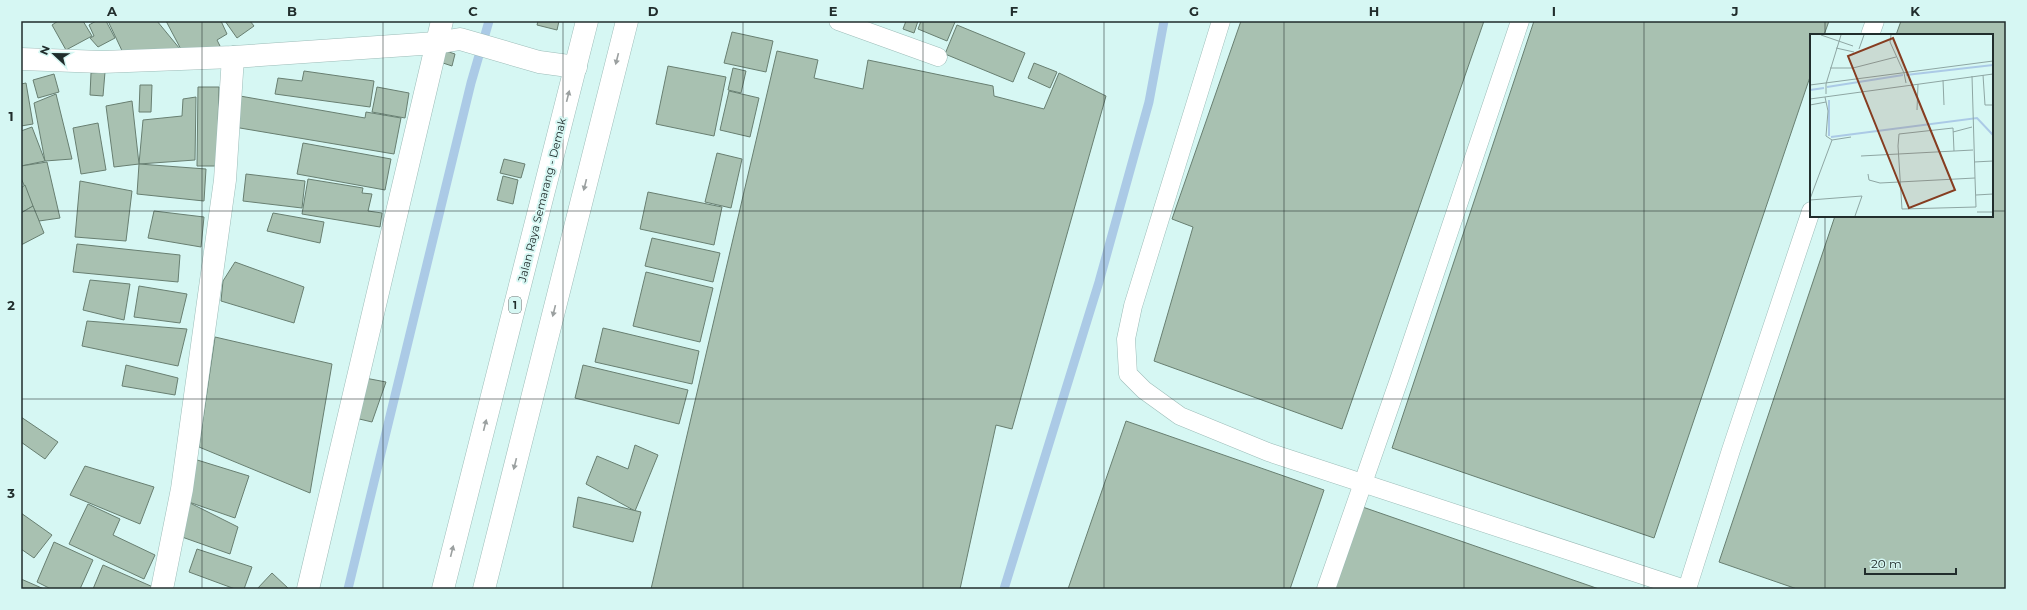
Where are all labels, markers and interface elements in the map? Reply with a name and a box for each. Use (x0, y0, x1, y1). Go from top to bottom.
text: A (106, 3, 118, 19)
text: B (287, 3, 297, 19)
text: C (468, 3, 478, 19)
text: D (648, 3, 659, 19)
text: E (829, 3, 838, 19)
text: F (1010, 3, 1018, 19)
text: G (1189, 3, 1199, 19)
text: H (1369, 3, 1379, 19)
text: I (1552, 3, 1556, 19)
text: J (1730, 3, 1739, 19)
text: K (1910, 3, 1920, 19)
north arrow (34, 34, 74, 74)
inset map (1810, 34, 1993, 217)
text: N (37, 44, 53, 57)
one-way arrow (614, 53, 620, 65)
one-way arrow (566, 90, 572, 102)
text: 1 (8, 108, 14, 124)
street label: Jalan Raya Semarang - Demak (515, 116, 569, 284)
one-way arrow (582, 179, 588, 191)
text: 2 (7, 297, 15, 313)
road number: 1 (509, 297, 521, 313)
one-way arrow (550, 305, 556, 317)
one-way arrow (482, 419, 488, 431)
one-way arrow (512, 458, 518, 470)
text: 3 (6, 485, 15, 501)
one-way arrow (450, 545, 456, 557)
scale bar (1865, 550, 1956, 576)
text: 20 m (1871, 556, 1902, 571)

